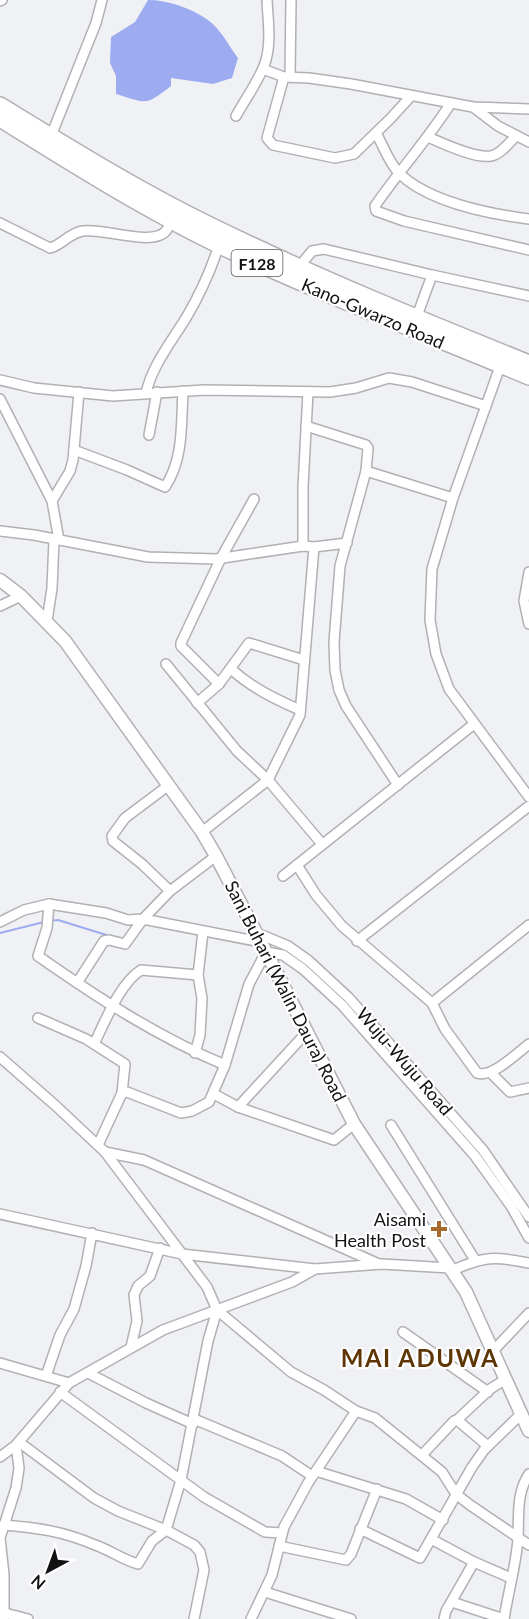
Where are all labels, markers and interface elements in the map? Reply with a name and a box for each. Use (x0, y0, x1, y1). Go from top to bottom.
road number: F128 (232, 250, 282, 276)
street label: Kano-Gwarzo Road (298, 273, 448, 353)
street label: Sani Buhari (Walin Daura) Road (221, 877, 351, 1105)
street label: Wuju-Wuju Road (352, 1003, 458, 1119)
place label: Aisami Health Post (334, 1208, 427, 1251)
marker: Aisami Health Post (430, 1220, 448, 1238)
district label: MAI ADUWA (341, 1343, 499, 1372)
north arrow (18, 1541, 78, 1601)
text: N (27, 1571, 49, 1594)

